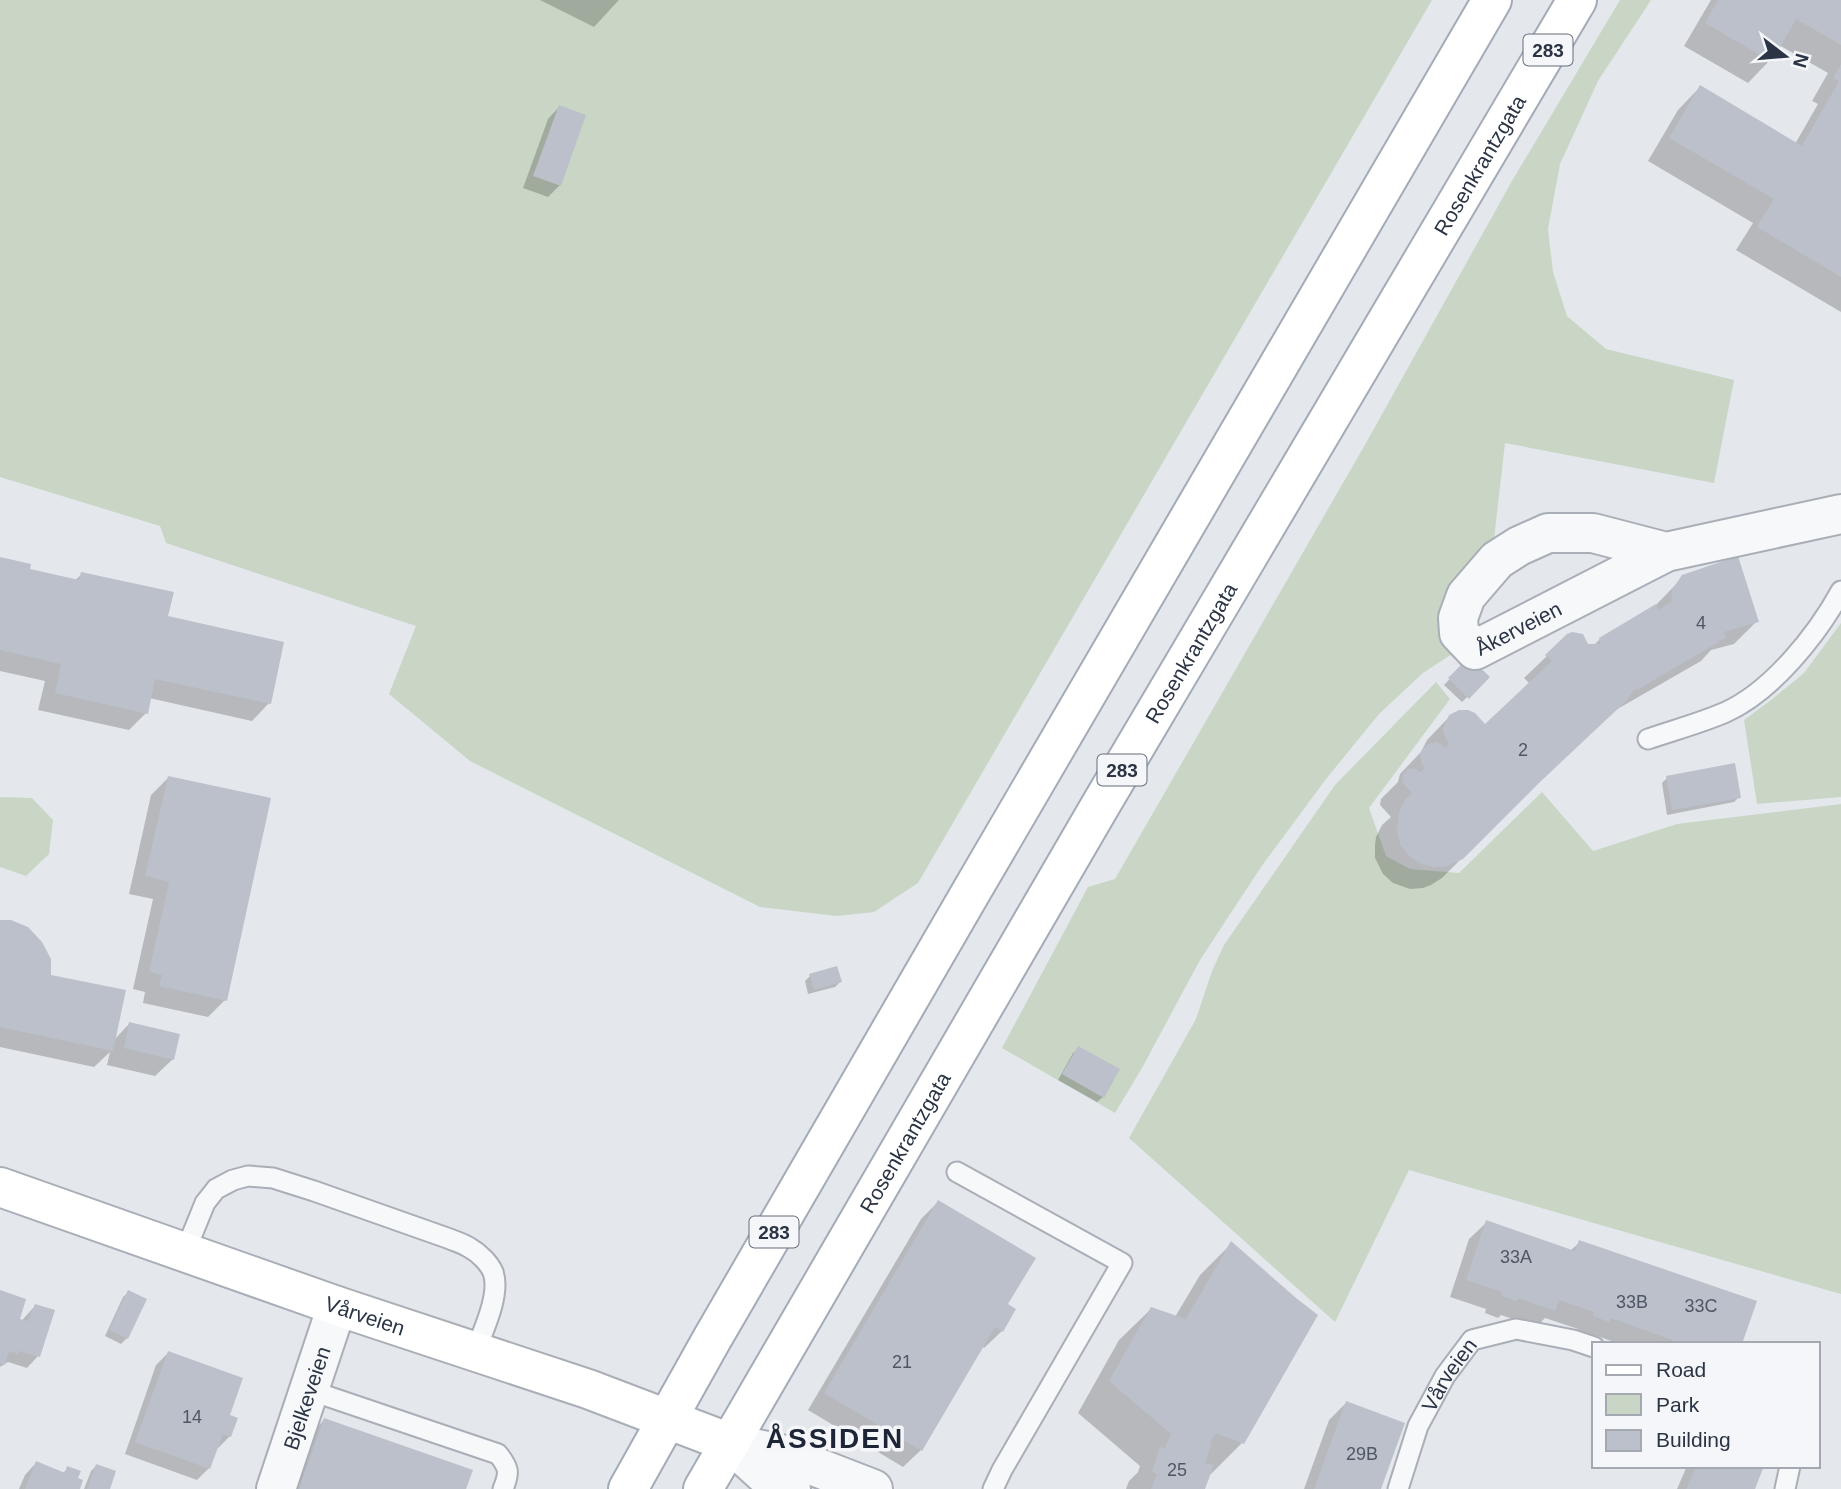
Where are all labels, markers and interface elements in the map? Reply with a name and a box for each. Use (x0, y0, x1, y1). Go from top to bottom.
north arrow (1750, 21, 1820, 91)
road number: 283 (1524, 34, 1572, 66)
text: N (1789, 51, 1813, 70)
street label: Rosenkrantzgata (1429, 90, 1530, 239)
street label: Rosenkrantzgata (1140, 578, 1241, 727)
street label: Åkerveien (1471, 596, 1565, 659)
house number: 4 (1696, 613, 1706, 633)
house number: 2 (1518, 740, 1528, 760)
road number: 283 (1098, 754, 1146, 786)
street label: Rosenkrantzgata (855, 1068, 955, 1217)
road number: 283 (750, 1216, 798, 1248)
house number: 33A (1500, 1247, 1532, 1267)
street label: Vårveien (322, 1291, 408, 1339)
house number: 33B (1616, 1292, 1648, 1312)
house number: 33C (1684, 1296, 1718, 1316)
street label: Vårveien (1417, 1333, 1481, 1415)
legend (1592, 1342, 1820, 1468)
street label: Bjelkeveien (278, 1343, 334, 1453)
house number: 21 (892, 1352, 912, 1372)
text: Road (1656, 1358, 1706, 1381)
text: Park (1656, 1393, 1700, 1416)
house number: 14 (182, 1407, 202, 1427)
district label: ÅSSIDEN (766, 1423, 904, 1454)
text: Building (1656, 1428, 1731, 1451)
house number: 29B (1346, 1444, 1378, 1464)
house number: 25 (1167, 1460, 1187, 1480)

